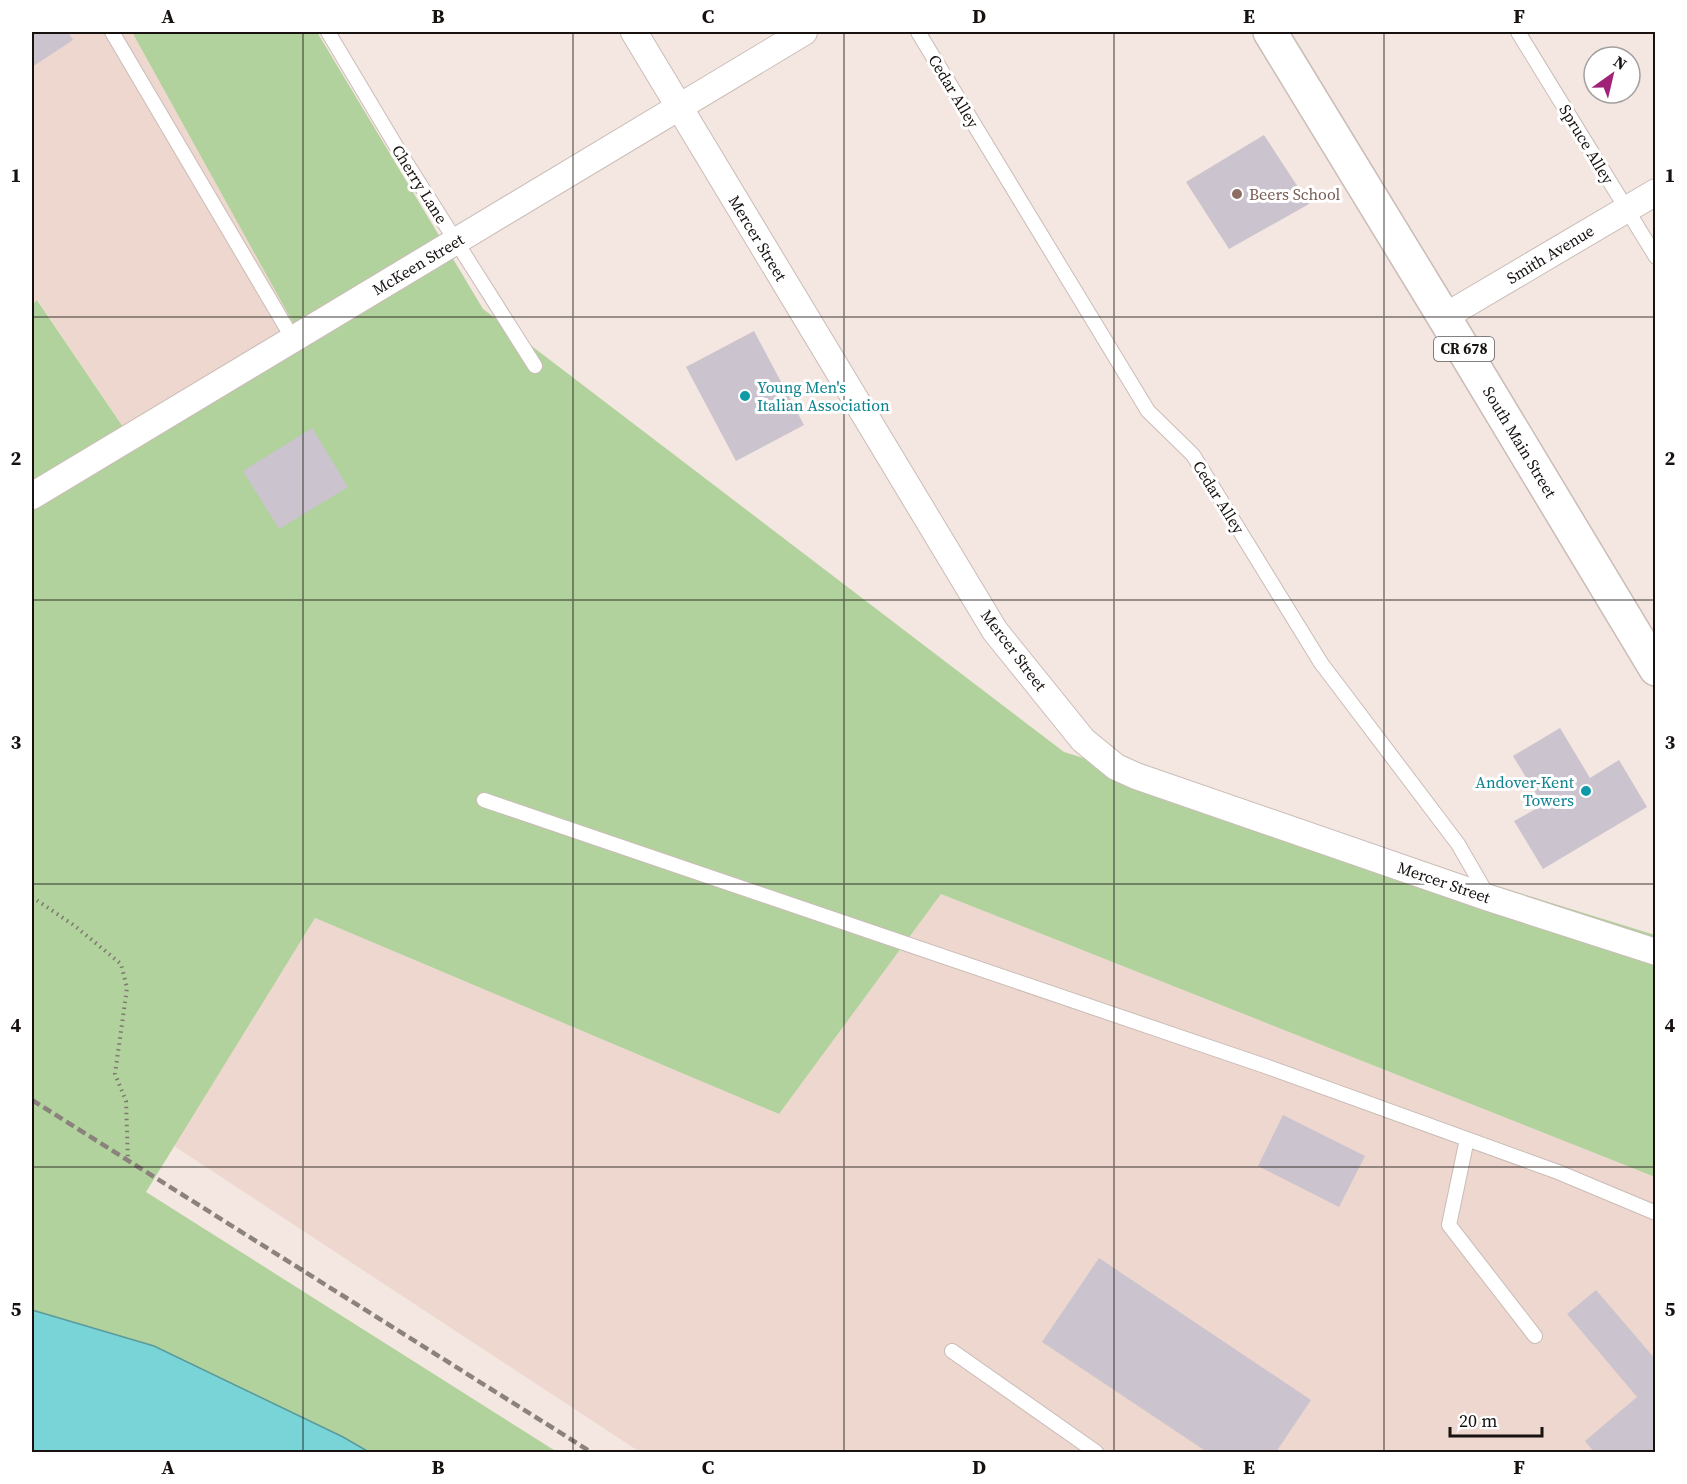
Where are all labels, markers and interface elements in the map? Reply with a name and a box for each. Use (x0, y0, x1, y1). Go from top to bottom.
text: A (161, 2, 175, 30)
text: B (431, 2, 445, 30)
text: C (702, 2, 714, 30)
text: D (972, 2, 986, 30)
text: E (1243, 2, 1255, 30)
text: F (1513, 2, 1525, 30)
north arrow (1582, 45, 1642, 105)
street label: Cedar Alley (923, 50, 985, 133)
text: N (1609, 50, 1632, 75)
street label: Spruce Alley (1555, 100, 1620, 189)
street label: Cherry Lane (387, 140, 453, 228)
text: 1 (11, 161, 21, 189)
text: 1 (1665, 161, 1675, 189)
place label: Beers School (1249, 183, 1341, 205)
marker: Beers School (1230, 187, 1244, 201)
street label: Mercer Street (724, 191, 793, 286)
street label: Smith Avenue (1502, 219, 1598, 289)
street label: McKeen Street (368, 228, 469, 300)
road number: CR 678 (1434, 337, 1494, 361)
place label: Young Men's Italian Association (757, 376, 890, 416)
street label: South Main Street (1478, 382, 1562, 503)
marker: Young Men's Italian Association (738, 389, 752, 403)
text: 2 (11, 444, 22, 472)
text: 2 (1665, 444, 1676, 472)
street label: Cedar Alley (1188, 456, 1251, 538)
street label: Mercer Street (976, 605, 1052, 696)
text: 3 (11, 728, 22, 756)
text: 3 (1665, 728, 1676, 756)
place label: Andover-Kent Towers (1475, 771, 1575, 811)
marker: Andover-Kent Towers (1579, 784, 1593, 798)
street label: Mercer Street (1395, 856, 1494, 908)
text: 4 (11, 1011, 22, 1039)
text: 4 (1665, 1011, 1676, 1039)
text: 5 (11, 1295, 22, 1323)
text: 5 (1665, 1295, 1676, 1323)
scale bar (1450, 1400, 1542, 1438)
text: 20 m (1459, 1408, 1497, 1433)
text: A (161, 1453, 175, 1481)
text: B (431, 1453, 445, 1481)
text: C (702, 1453, 714, 1481)
text: D (972, 1453, 986, 1481)
text: E (1243, 1453, 1255, 1481)
text: F (1513, 1453, 1525, 1481)

